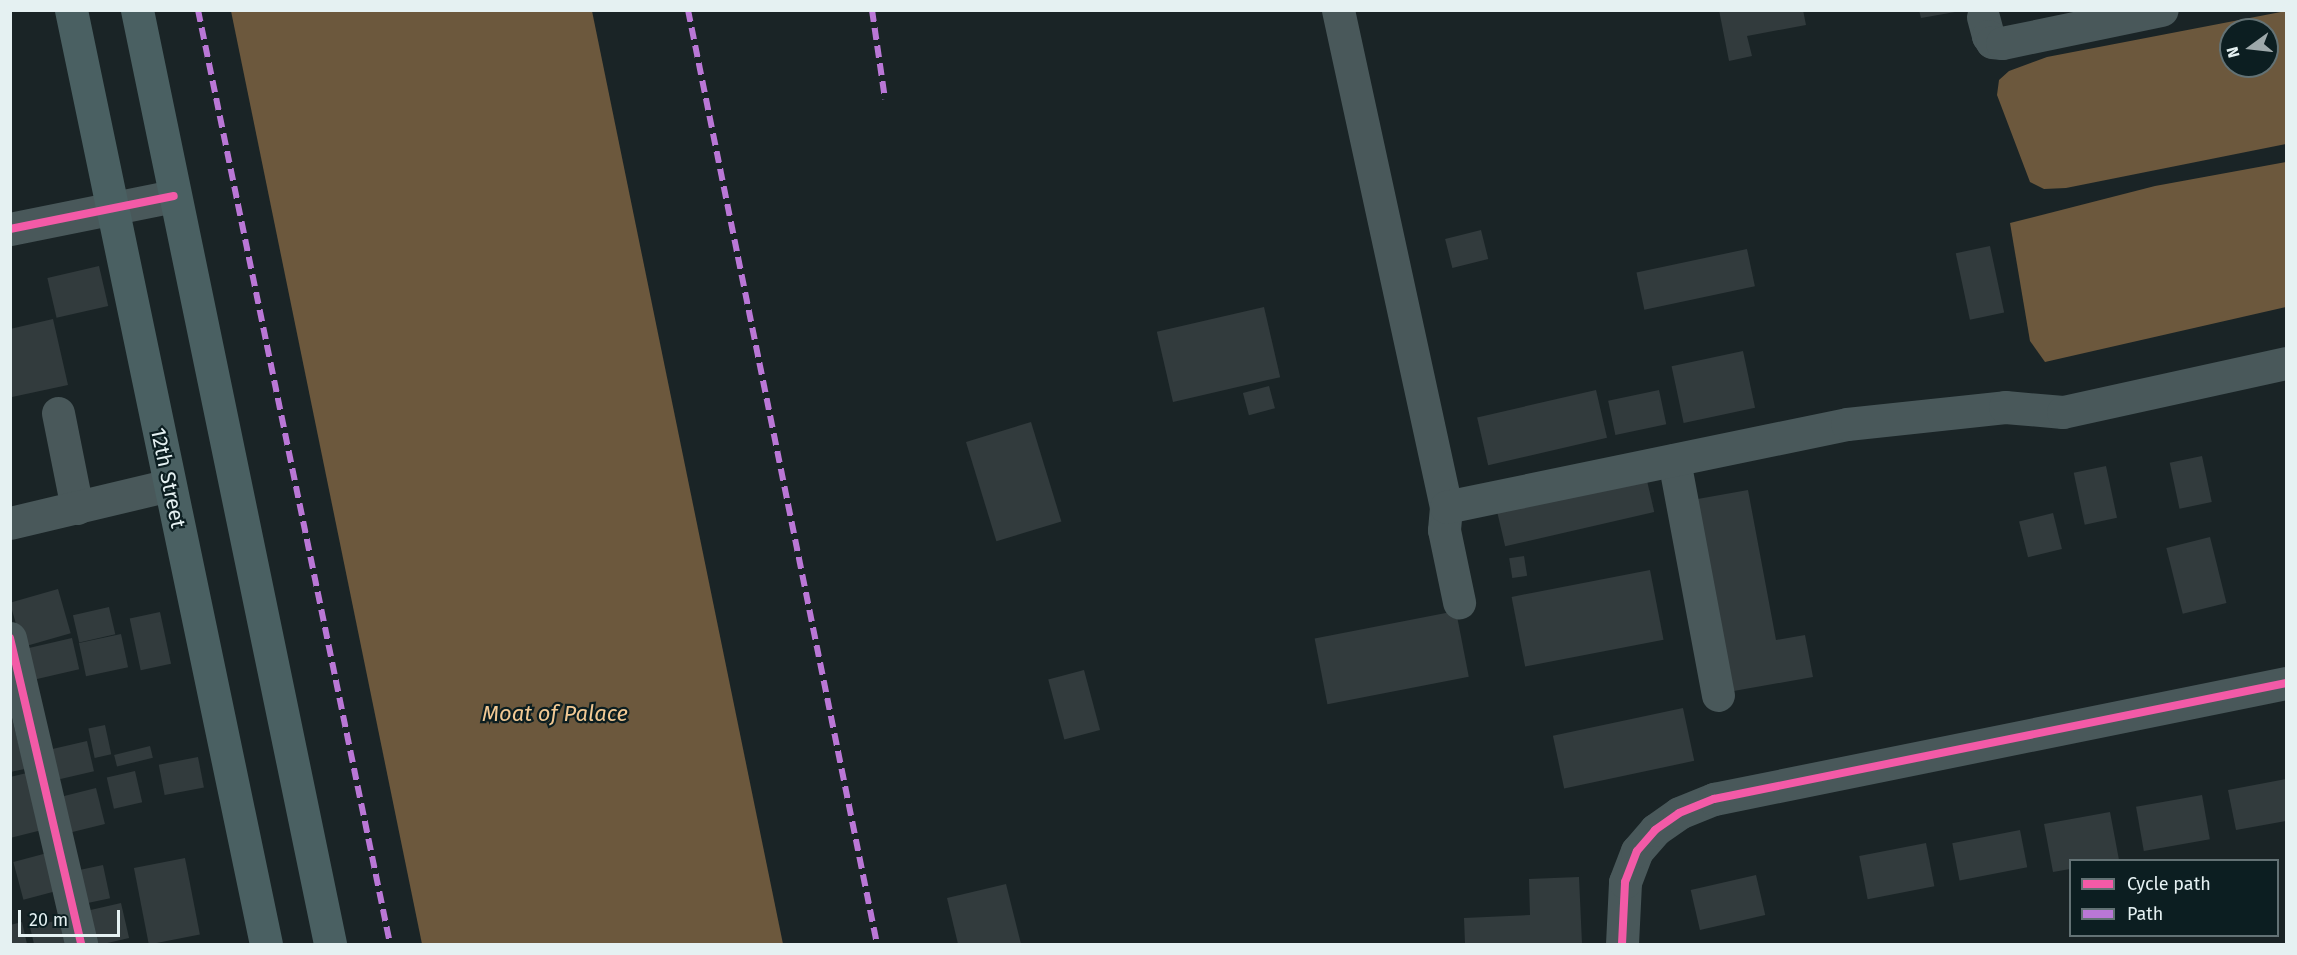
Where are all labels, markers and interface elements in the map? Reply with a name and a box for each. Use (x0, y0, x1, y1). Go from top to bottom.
north arrow (2219, 18, 2279, 78)
text: N (2223, 45, 2244, 60)
street label: 12th Street (145, 426, 191, 530)
water label: Moat of Palace (482, 701, 628, 727)
legend (2069, 859, 2279, 937)
text: Cycle path (2127, 873, 2211, 895)
scale bar (21, 898, 123, 936)
text: Path (2127, 903, 2163, 925)
text: 20 m (29, 909, 68, 931)

